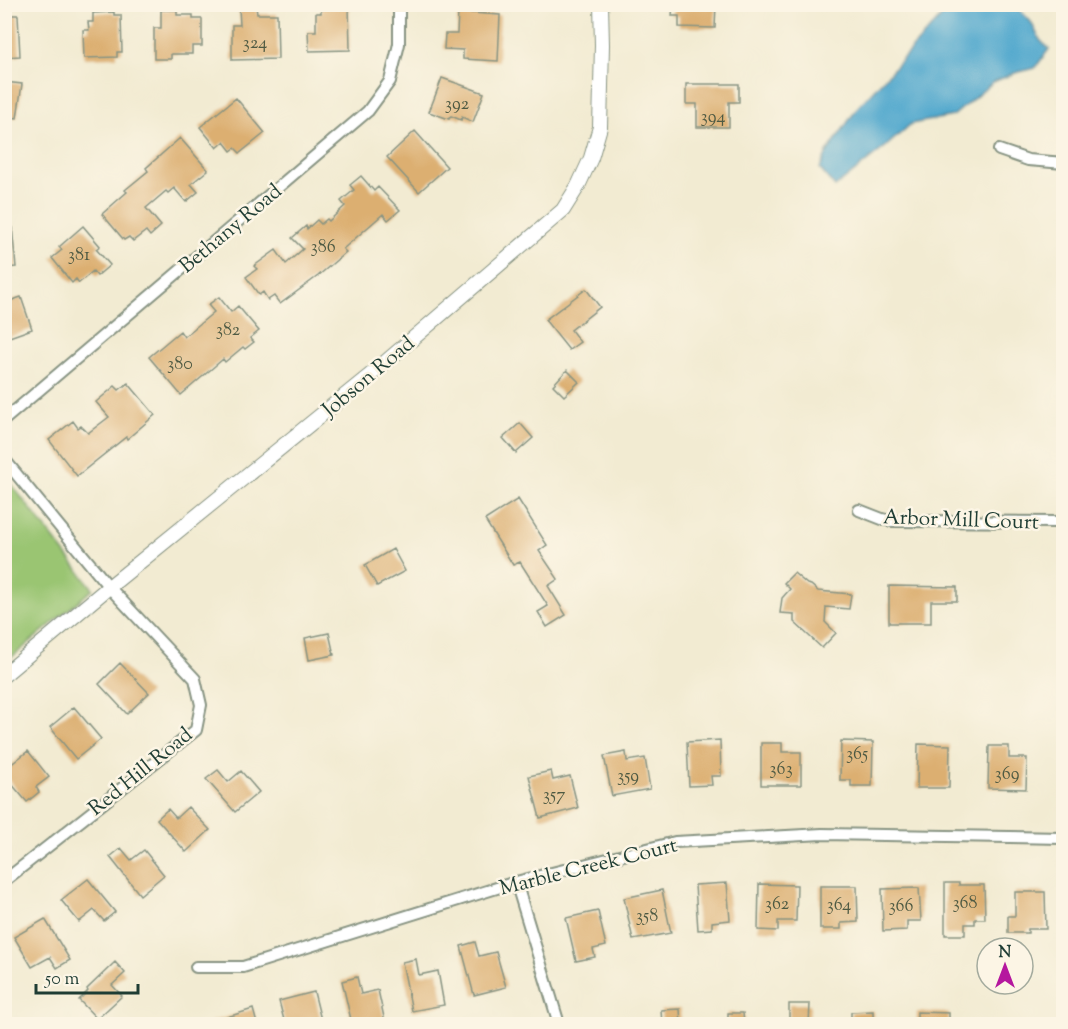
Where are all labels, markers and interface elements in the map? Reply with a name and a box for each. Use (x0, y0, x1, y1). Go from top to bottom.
house number: 324 (243, 31, 267, 57)
house number: 392 (445, 92, 470, 118)
house number: 394 (701, 105, 725, 131)
street label: Bethany Road (173, 177, 289, 282)
house number: 386 (310, 235, 336, 261)
house number: 381 (68, 243, 90, 269)
house number: 382 (216, 318, 241, 344)
street label: Jobson Road (316, 330, 422, 426)
house number: 380 (167, 352, 193, 378)
street label: Arbor Mill Court (882, 503, 1039, 539)
street label: Red Hill Road (83, 721, 200, 824)
house number: 365 (846, 742, 868, 768)
house number: 363 (769, 757, 793, 783)
house number: 369 (995, 762, 1020, 788)
house number: 359 (617, 764, 639, 790)
house number: 357 (543, 783, 565, 809)
street label: Marble Creek Court (496, 831, 681, 905)
house number: 368 (952, 891, 978, 917)
house number: 362 (765, 892, 790, 918)
house number: 364 (827, 893, 851, 919)
house number: 366 (888, 894, 914, 920)
house number: 358 (636, 904, 658, 930)
north arrow (975, 936, 1035, 996)
text: N (999, 942, 1012, 965)
scale bar (36, 957, 138, 995)
text: 50 m (44, 967, 80, 993)

